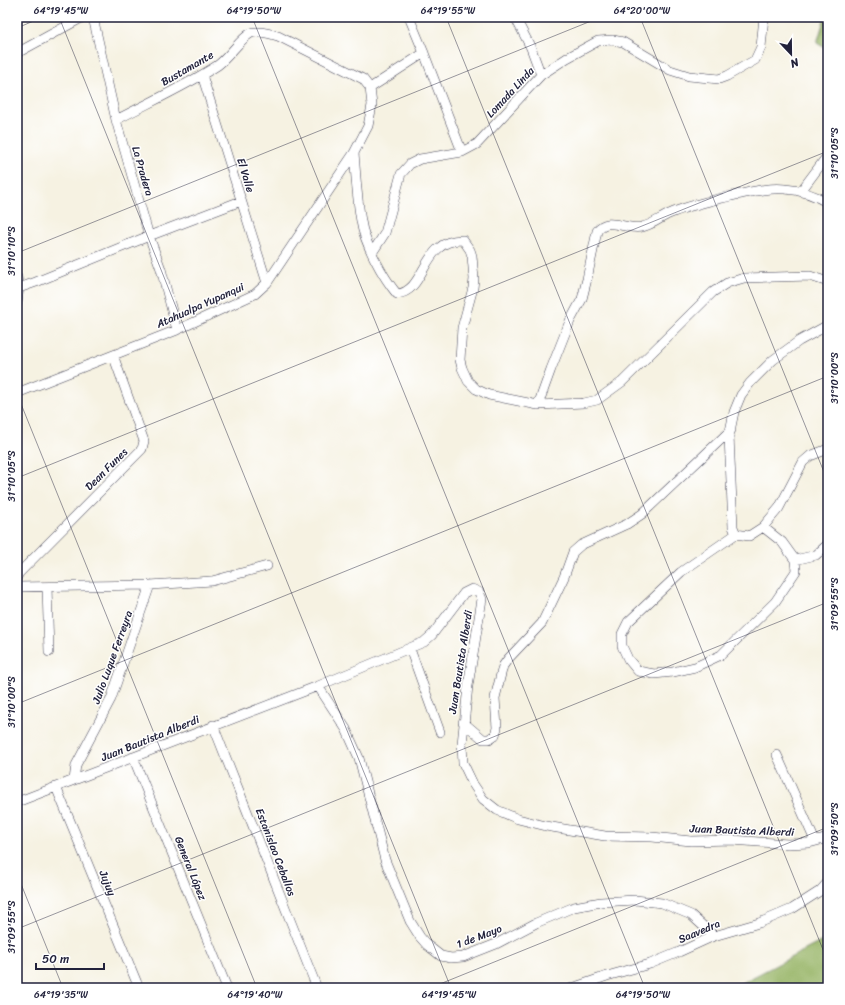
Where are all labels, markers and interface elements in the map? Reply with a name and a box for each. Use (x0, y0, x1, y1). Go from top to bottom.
text: 64°19'45"W (34, 2, 89, 20)
text: 64°19'50"W (227, 2, 282, 20)
text: 64°19'55"W (421, 2, 476, 20)
text: 64°20'00"W (614, 2, 671, 20)
north arrow (771, 34, 811, 74)
street label: Bustamante (157, 45, 218, 91)
text: N (787, 52, 803, 73)
street label: Lomada Linda (482, 62, 540, 122)
text: 31°10'05"S (826, 127, 844, 179)
street label: La Pradera (126, 144, 159, 199)
street label: El Valle (231, 155, 260, 195)
text: 31°10'10"S (3, 226, 21, 276)
street label: Atahualpa Yupanqui (152, 277, 248, 334)
text: 31°10'00"S (826, 352, 844, 404)
street label: Dean Funes (80, 443, 133, 495)
text: 31°10'05"S (3, 450, 21, 502)
text: 31°09'55"S (826, 577, 844, 630)
street label: Julio Luque Ferreyra (86, 607, 138, 707)
street label: Juan Bautista Alberdi (443, 608, 478, 716)
text: 31°10'00"S (3, 676, 21, 728)
street label: Juan Bautista Alberdi (97, 710, 203, 767)
text: 31°09'50"S (826, 802, 844, 856)
street label: Estanislao Ceballos (250, 805, 301, 899)
street label: Juan Bautista Alberdi (688, 819, 796, 842)
street label: General López (169, 833, 212, 904)
street label: Jujuy (93, 867, 121, 899)
text: 31°09'55"S (3, 900, 21, 953)
street label: Saavedra (675, 914, 724, 949)
street label: 1 de Mayo (454, 919, 505, 954)
scale bar (36, 945, 104, 971)
text: 50 m (42, 948, 69, 970)
text: 64°19'35"W (34, 986, 88, 1004)
text: 64°19'40"W (228, 986, 283, 1004)
text: 64°19'45"W (422, 986, 477, 1004)
text: 64°19'50"W (616, 986, 671, 1004)

